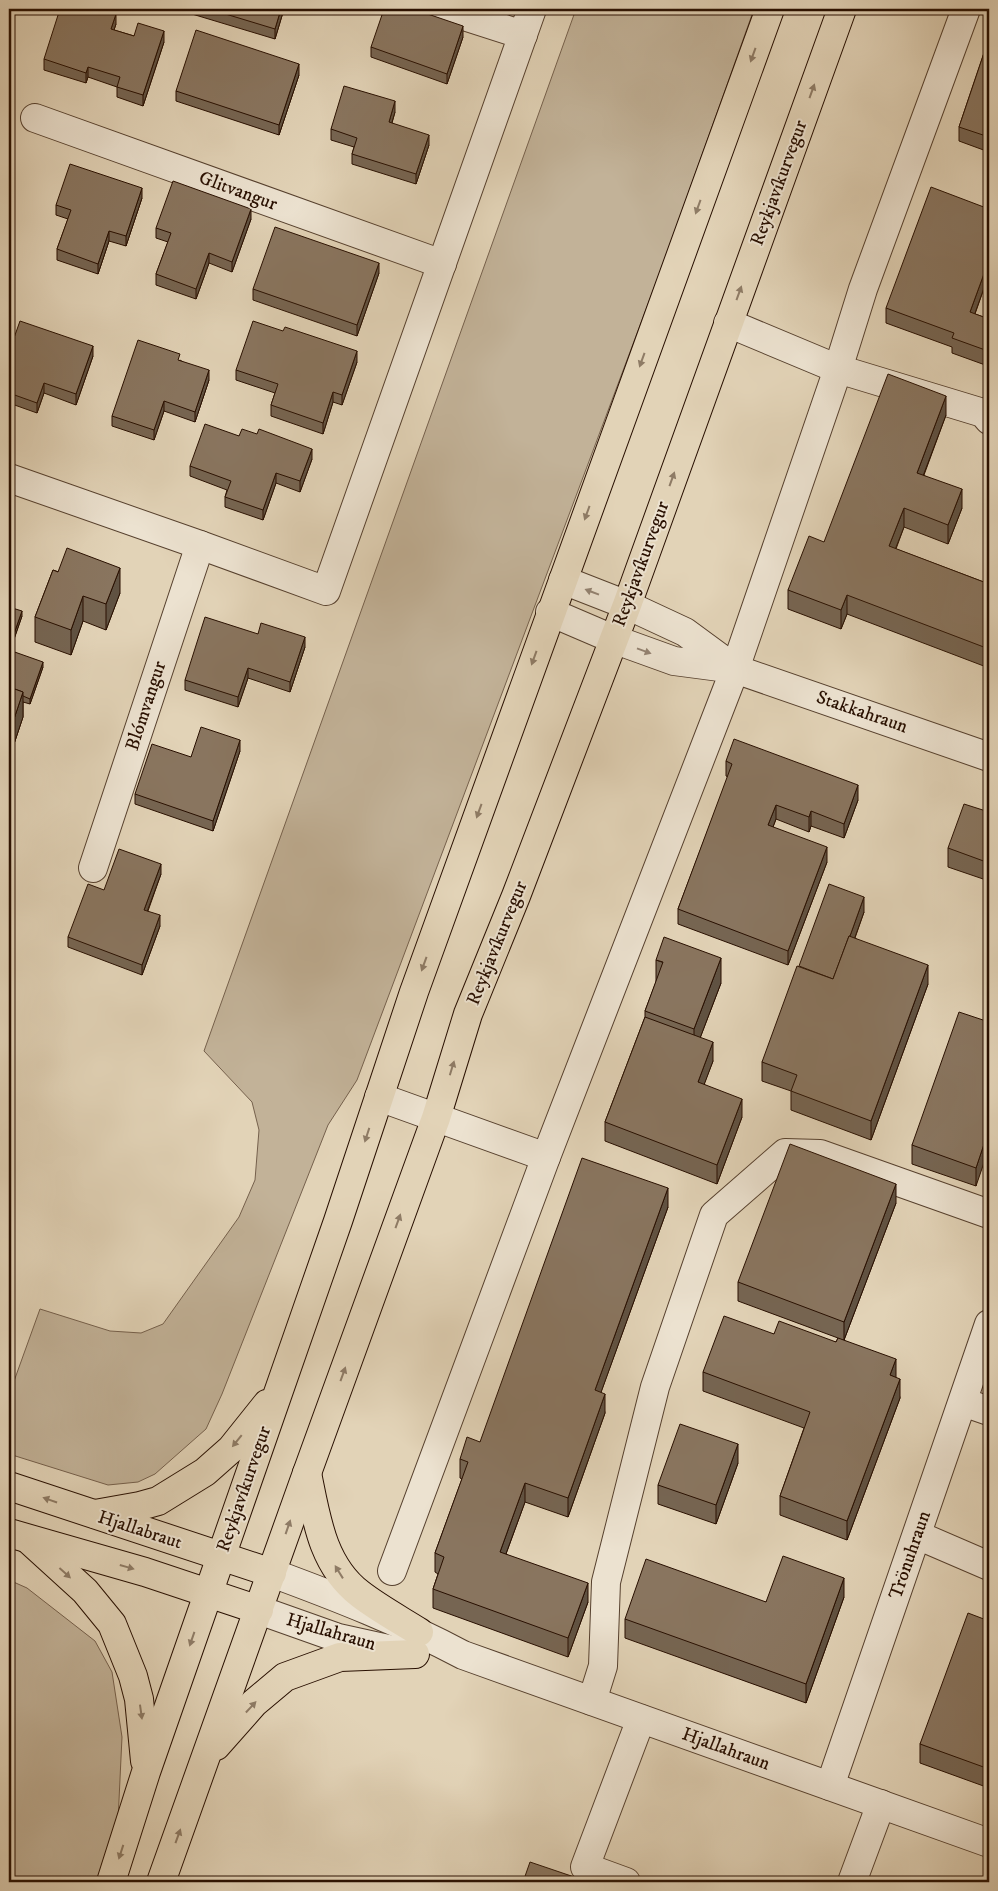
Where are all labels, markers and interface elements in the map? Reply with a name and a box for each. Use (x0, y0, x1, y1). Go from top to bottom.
one-way arrow (749, 47, 756, 62)
one-way arrow (808, 83, 816, 98)
street label: Reykjavíkurvegur (746, 117, 812, 249)
street label: Glitvangur (196, 166, 280, 216)
one-way arrow (694, 200, 701, 215)
one-way arrow (735, 285, 743, 300)
one-way arrow (638, 353, 646, 368)
one-way arrow (668, 471, 676, 486)
street label: Reykjavíkurvegur (608, 498, 674, 630)
one-way arrow (583, 506, 591, 521)
one-way arrow (585, 587, 599, 595)
one-way arrow (637, 647, 652, 655)
one-way arrow (530, 651, 538, 666)
street label: Blómvangur (121, 658, 171, 754)
street label: Stakkahraun (813, 686, 911, 738)
one-way arrow (475, 804, 483, 819)
street label: Reykjavíkurvegur (462, 878, 532, 1008)
one-way arrow (420, 957, 428, 972)
one-way arrow (448, 1060, 456, 1075)
one-way arrow (362, 1127, 370, 1142)
one-way arrow (394, 1213, 402, 1228)
one-way arrow (340, 1366, 347, 1381)
street label: Reykjavíkurvegur (212, 1423, 276, 1555)
one-way arrow (231, 1434, 242, 1447)
one-way arrow (42, 1496, 57, 1504)
street label: Hjallabraut (95, 1506, 185, 1554)
street label: Trönuhraun (884, 1508, 936, 1602)
one-way arrow (285, 1519, 292, 1534)
one-way arrow (119, 1564, 134, 1572)
one-way arrow (334, 1565, 344, 1578)
one-way arrow (59, 1567, 71, 1579)
street label: Hjallahraun (284, 1608, 379, 1656)
one-way arrow (188, 1632, 196, 1647)
one-way arrow (245, 1702, 257, 1714)
one-way arrow (137, 1704, 145, 1720)
street label: Hjallahraun (679, 1722, 773, 1776)
one-way arrow (175, 1829, 182, 1844)
one-way arrow (116, 1845, 124, 1860)

